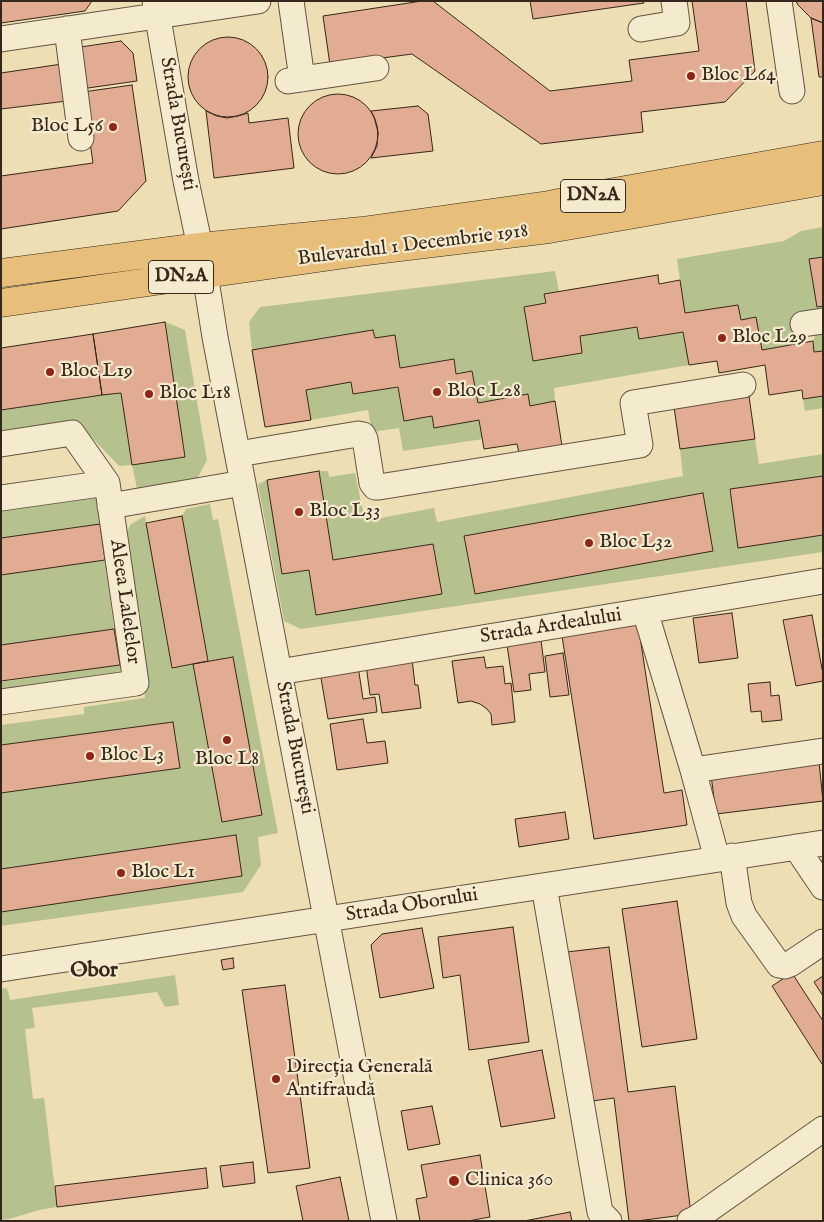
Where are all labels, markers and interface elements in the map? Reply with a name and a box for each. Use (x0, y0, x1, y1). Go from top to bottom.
street label: Strada București (153, 55, 201, 193)
place label: Bloc L64 (701, 64, 776, 88)
marker: Bloc L64 (685, 70, 697, 82)
place label: Bloc L56 (31, 115, 103, 139)
marker: Bloc L56 (107, 121, 119, 133)
road number: DN2A (560, 180, 626, 212)
street label: Bulevardul 1 Decembrie 1918 (296, 220, 530, 272)
road number: DN2A (148, 260, 214, 294)
place label: Bloc L29 (732, 326, 807, 350)
marker: Bloc L29 (716, 332, 728, 344)
place label: Bloc L19 (60, 360, 133, 384)
marker: Bloc L19 (44, 366, 56, 378)
place label: Bloc L28 (447, 380, 521, 404)
place label: Bloc L18 (159, 382, 231, 406)
marker: Bloc L28 (431, 386, 443, 398)
marker: Bloc L18 (143, 388, 155, 400)
place label: Bloc L33 (309, 500, 380, 524)
marker: Bloc L33 (293, 506, 305, 518)
place label: Bloc L32 (599, 531, 672, 555)
marker: Bloc L32 (583, 537, 595, 549)
street label: Aleea Lalelelor (103, 538, 145, 666)
street label: Strada Ardealului (479, 604, 623, 650)
street label: Strada București (269, 679, 319, 817)
marker: Bloc L8 (221, 734, 233, 746)
place label: Bloc L3 (100, 744, 164, 768)
place label: Bloc L8 (195, 748, 259, 772)
marker: Bloc L3 (84, 750, 96, 762)
place label: Bloc L1 (131, 861, 195, 885)
marker: Bloc L1 (115, 867, 127, 879)
street label: Strada Oborului (344, 884, 480, 928)
district label: Obor (70, 959, 118, 985)
place label: Direcția Generală Antifraudă (286, 1056, 433, 1103)
marker: Direcția Generală Antifraudă (270, 1073, 282, 1085)
place label: Clinica 360 (465, 1169, 553, 1193)
marker: Clinica 360 (447, 1174, 461, 1188)

